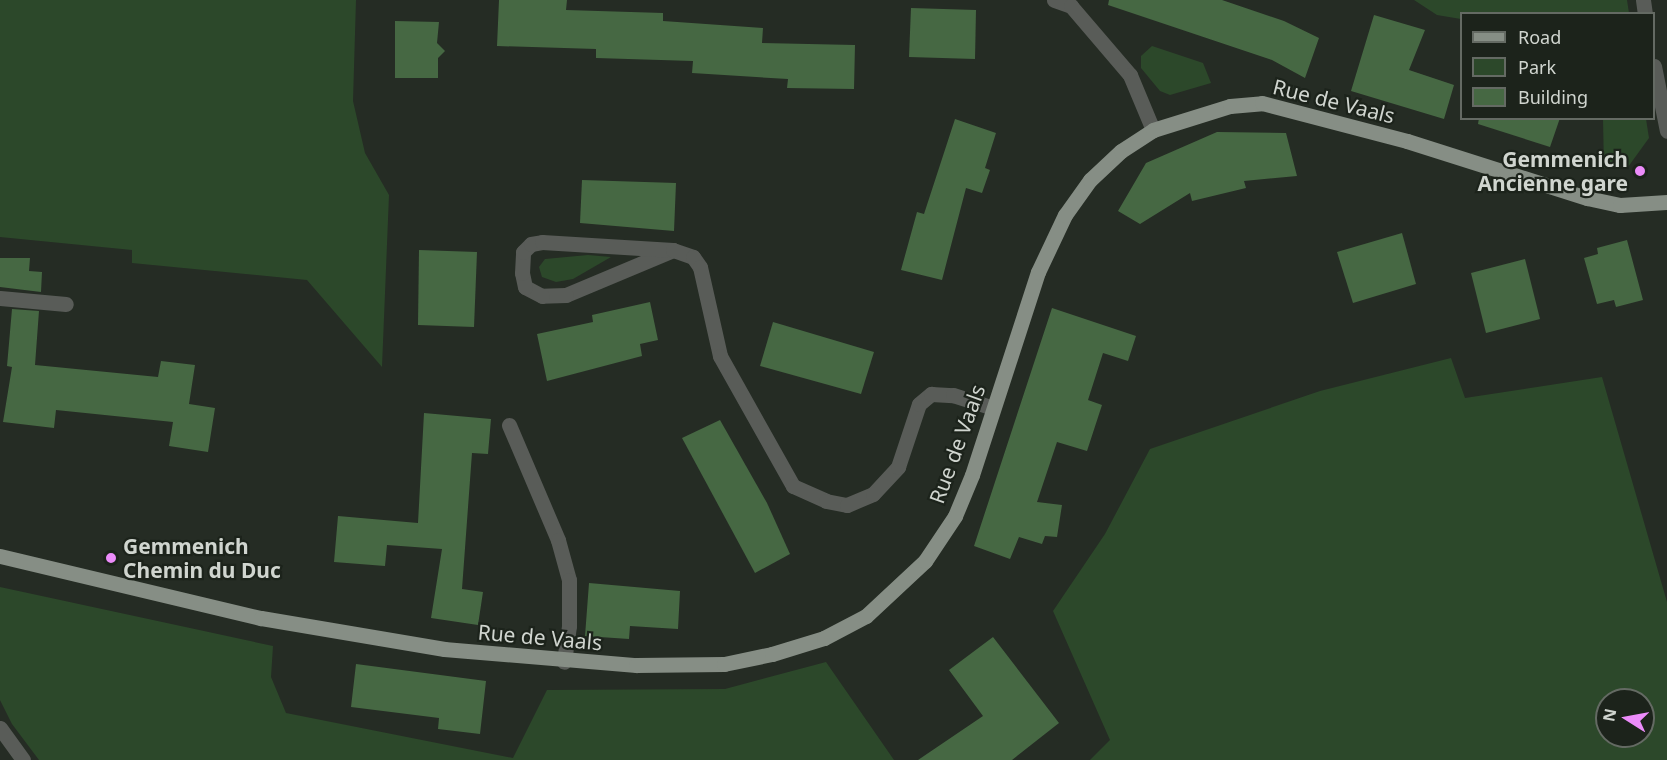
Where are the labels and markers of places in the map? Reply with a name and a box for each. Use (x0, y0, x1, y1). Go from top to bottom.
place label: Gemmenich Ancienne gare (1478, 146, 1628, 196)
marker: Gemmenich Ancienne gare (1633, 164, 1647, 178)
place label: Gemmenich Chemin du Duc (123, 533, 281, 583)
marker: Gemmenich Chemin du Duc (104, 551, 118, 565)

